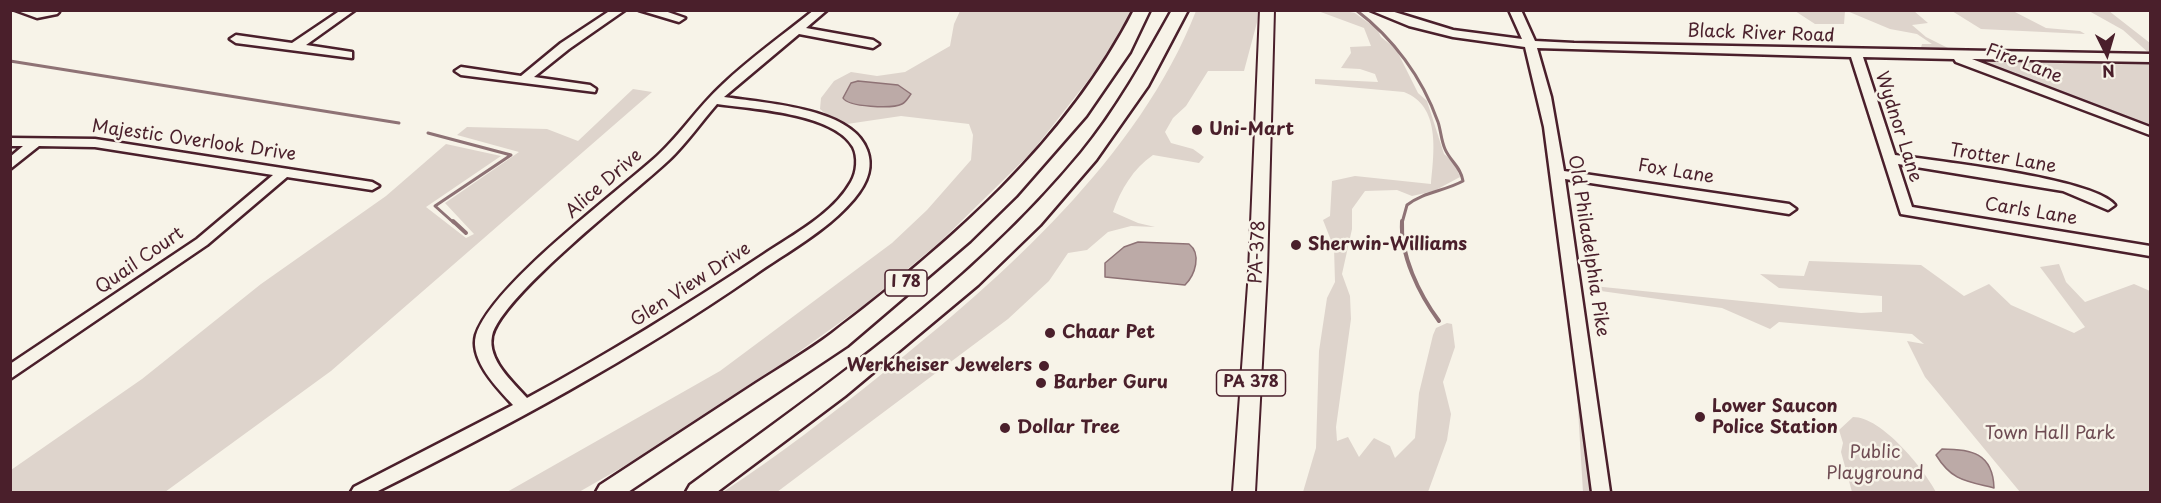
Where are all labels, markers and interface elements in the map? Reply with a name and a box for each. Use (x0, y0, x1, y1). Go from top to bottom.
street label: Black River Road (1687, 21, 1835, 47)
north arrow (2077, 24, 2137, 84)
street label: Fire Lane (1983, 40, 2065, 88)
text: N (2101, 59, 2116, 84)
street label: Wydnor Lane (1870, 69, 1926, 185)
street label: Majestic Overlook Drive (91, 116, 297, 166)
place label: Uni-Mart (1209, 119, 1294, 141)
marker: Uni-Mart (1190, 123, 1204, 137)
street label: Trotter Lane (1948, 140, 2058, 178)
street label: Alice Drive (561, 145, 647, 223)
street label: Old Philadelphia Pike (1563, 154, 1613, 338)
street label: Fox Lane (1636, 155, 1716, 189)
street label: Carls Lane (1983, 194, 2079, 230)
street label: PA-378 (1246, 220, 1270, 284)
street label: Quail Court (92, 223, 188, 299)
place label: Sherwin-Williams (1308, 234, 1467, 256)
street label: Glen View Drive (627, 238, 755, 332)
marker: Sherwin-Williams (1289, 238, 1303, 252)
road number: I 78 (885, 270, 927, 296)
place label: Chaar Pet (1062, 322, 1155, 344)
marker: Chaar Pet (1043, 326, 1057, 340)
place label: Werkheiser Jewelers (847, 355, 1032, 377)
marker: Werkheiser Jewelers (1037, 359, 1051, 373)
road number: PA 378 (1216, 370, 1286, 396)
place label: Barber Guru (1053, 372, 1168, 394)
marker: Barber Guru (1034, 376, 1048, 390)
place label: Lower Saucon Police Station (1712, 396, 1838, 438)
marker: Lower Saucon Police Station (1693, 410, 1707, 424)
place label: Dollar Tree (1017, 417, 1120, 439)
marker: Dollar Tree (998, 421, 1012, 435)
park label: Town Hall Park (1985, 423, 2115, 445)
park label: Public Playground (1826, 442, 1924, 484)

